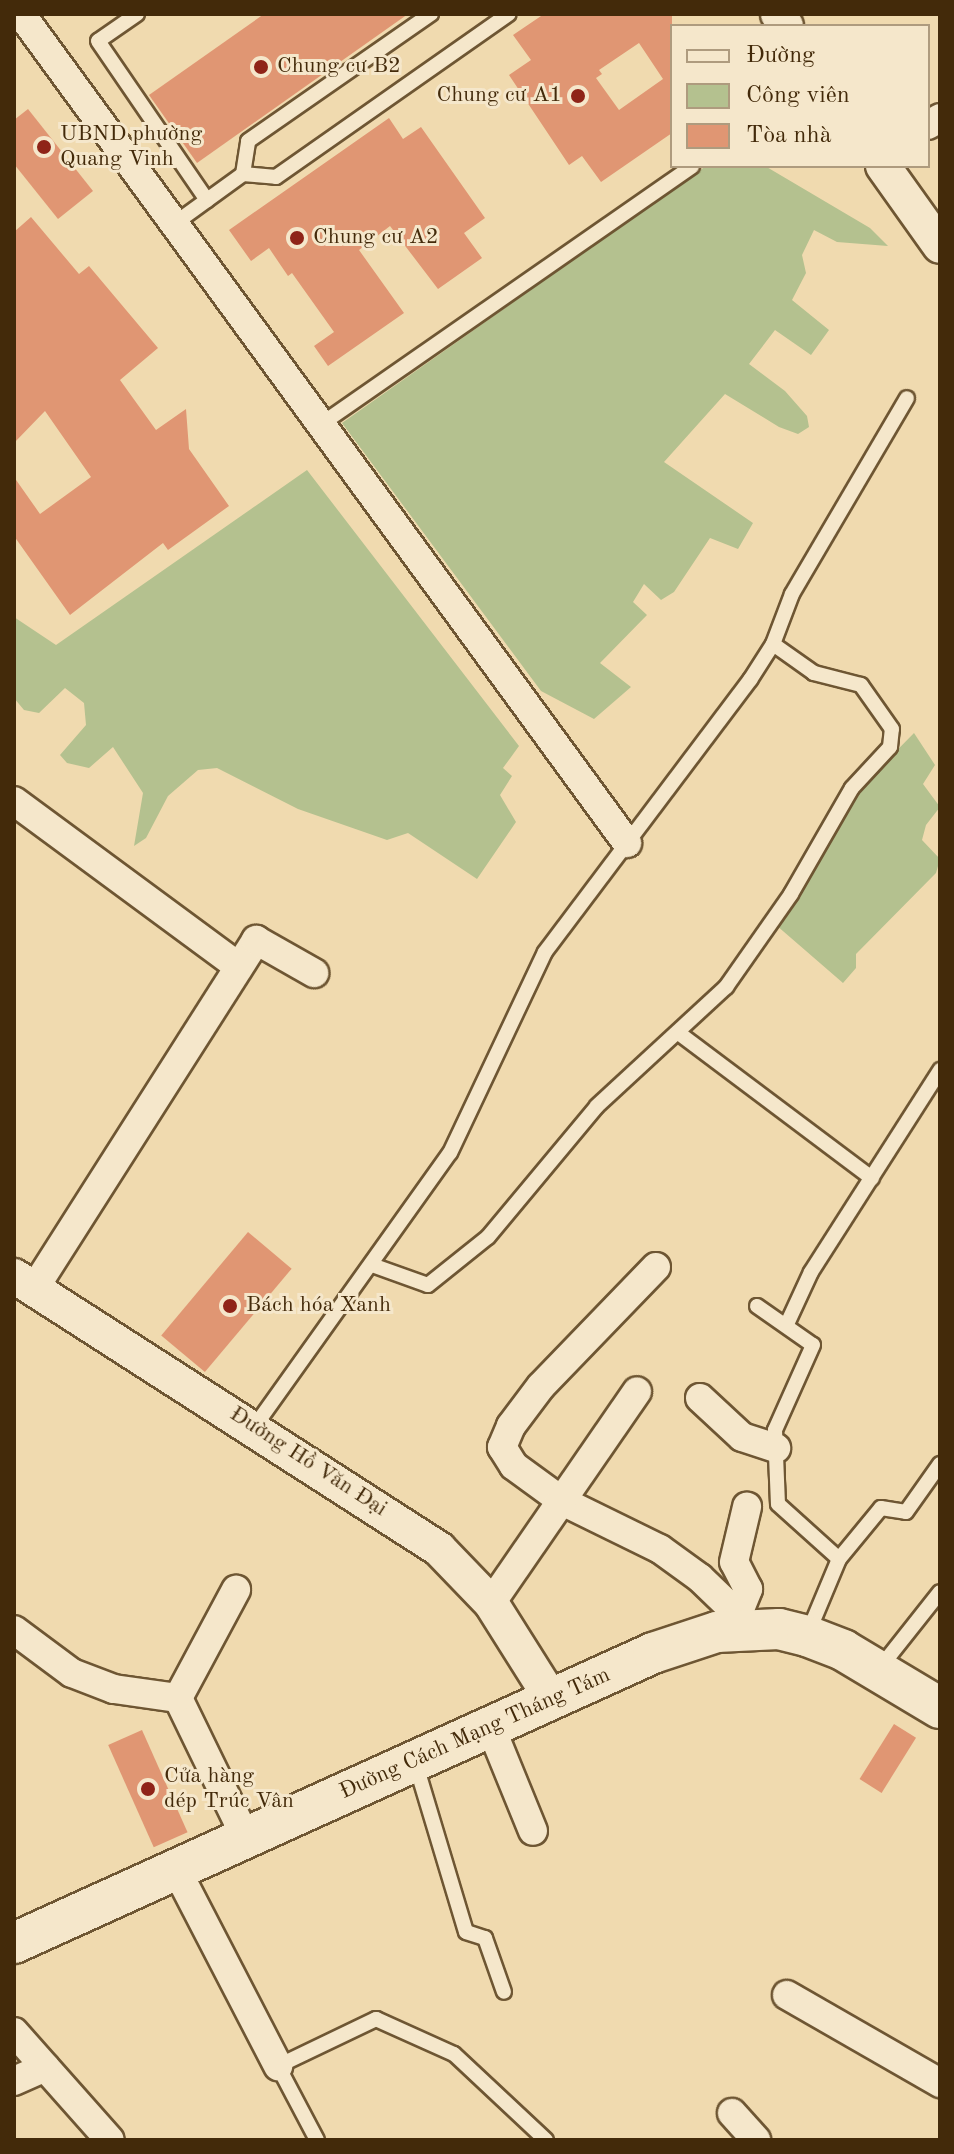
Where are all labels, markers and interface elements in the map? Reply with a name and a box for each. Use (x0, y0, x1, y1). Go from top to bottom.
legend (670, 24, 930, 168)
text: Đường (746, 44, 815, 68)
place label: Chung cư B2 (277, 54, 401, 80)
marker: Chung cư B2 (252, 58, 270, 76)
place label: Chung cư A1 (437, 83, 562, 109)
text: Công viên (746, 84, 850, 108)
marker: Chung cư A1 (569, 87, 587, 105)
place label: UBND phường Quang Vinh (60, 121, 202, 172)
text: Tòa nhà (746, 124, 832, 148)
marker: UBND phường Quang Vinh (35, 138, 53, 156)
place label: Chung cư A2 (313, 225, 438, 251)
marker: Chung cư A2 (288, 229, 306, 247)
place label: Bách hóa Xanh (246, 1293, 391, 1319)
marker: Bách hóa Xanh (221, 1297, 239, 1315)
street label: Đường Hồ Văn Đại (224, 1401, 392, 1523)
street label: Đường Cách Mạng Tháng Tám (336, 1662, 614, 1806)
place label: Cửa hàng dép Trúc Vân (164, 1763, 294, 1814)
marker: Cửa hàng dép Trúc Vân (139, 1780, 157, 1798)

